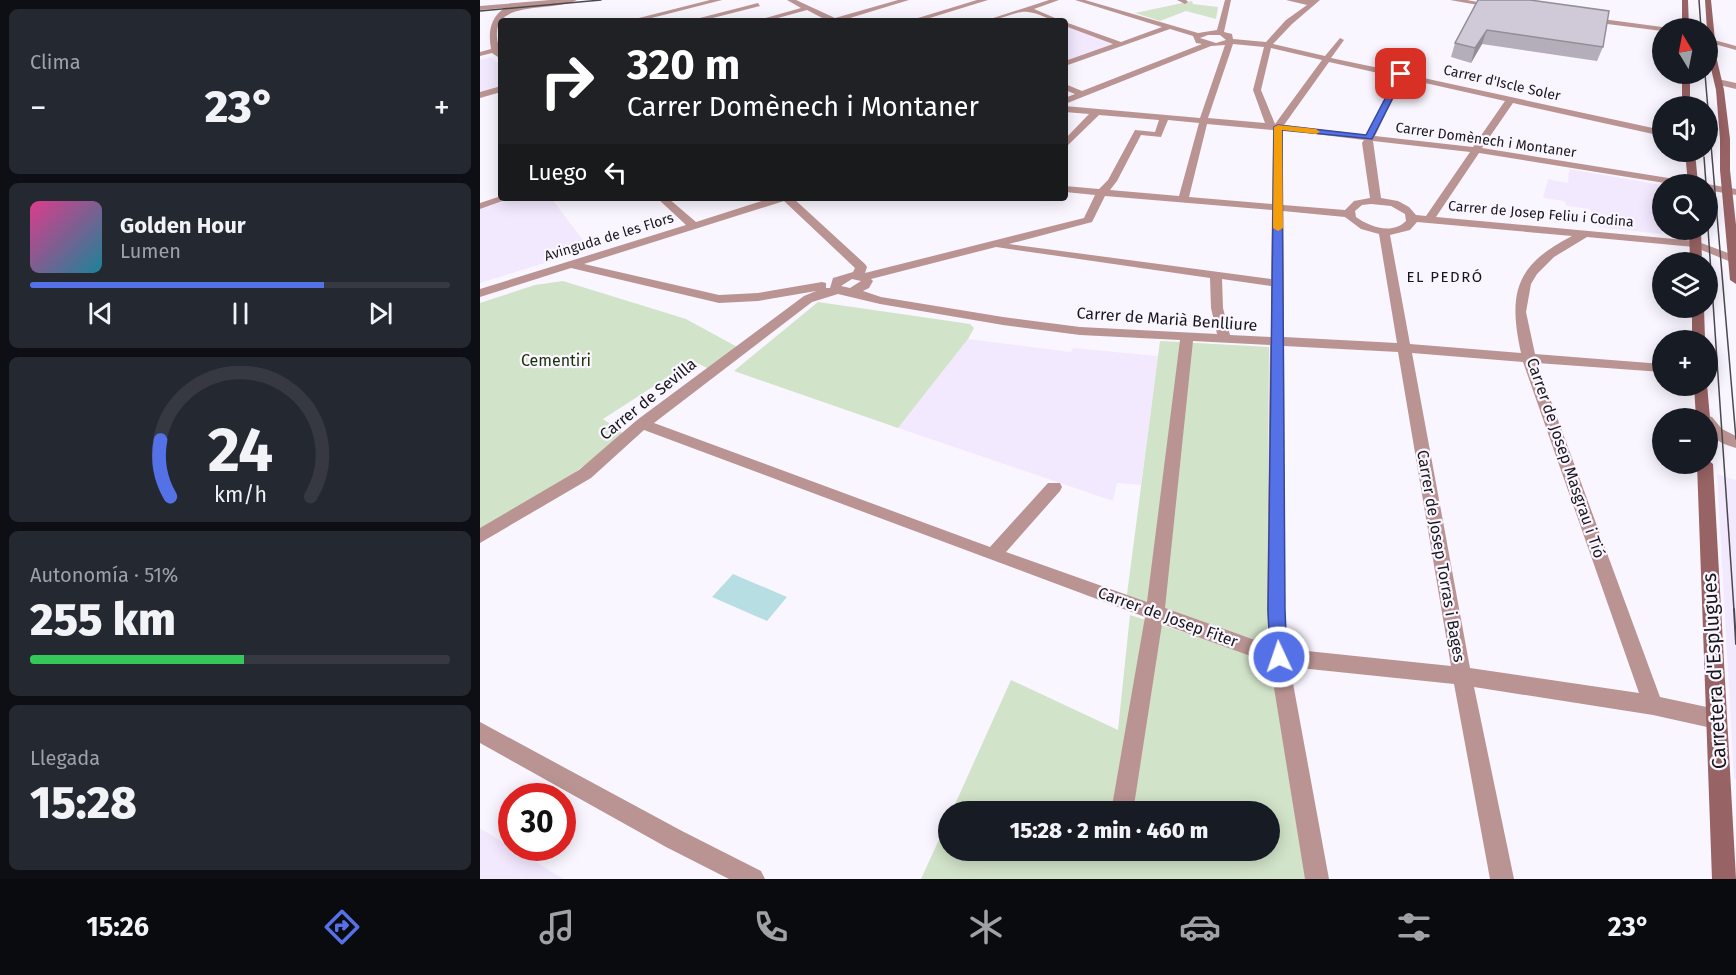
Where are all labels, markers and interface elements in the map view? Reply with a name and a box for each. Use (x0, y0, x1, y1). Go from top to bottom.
north arrow (1652, 18, 1718, 84)
map controls (1652, 18, 1718, 474)
text: 320 m (627, 40, 740, 90)
icon: right (528, 42, 606, 120)
pin (1375, 48, 1426, 99)
text: Clima (30, 50, 81, 74)
icon: arrive (1384, 57, 1417, 90)
street label: Carrer d'Iscle Soler (1442, 61, 1563, 105)
text: 23° (205, 80, 275, 134)
text: − (30, 88, 47, 128)
text: + (434, 88, 450, 128)
text: Carrer Domènech i Montaner (627, 91, 979, 123)
button: sound (1652, 96, 1718, 162)
street label: Carrer Domènech i Montaner (1394, 119, 1578, 161)
icon: left (599, 156, 632, 189)
text: Luego (528, 159, 587, 186)
button: search (1652, 174, 1718, 240)
street label: Carrer de Josep Feliu i Codina (1447, 197, 1635, 231)
street label: Avinguda de les Flors (542, 209, 676, 265)
text: Golden Hour (120, 212, 246, 239)
text: Lumen (120, 239, 181, 263)
button: layers (1652, 252, 1718, 318)
district label: EL PEDRÓ (1406, 268, 1484, 286)
icon: previous (84, 297, 117, 330)
icon: pause (224, 297, 257, 330)
icon: next (364, 297, 397, 330)
street label: Carrer de Marià Benlliure (1076, 303, 1258, 335)
button: + (1652, 330, 1718, 396)
park label: Cementiri (521, 351, 591, 370)
street label: Carrer de Sevilla (596, 354, 700, 444)
street label: Carrer de Josep Masgrau i Tió (1523, 355, 1609, 561)
button: − (1652, 408, 1718, 474)
text: 24 (207, 413, 273, 488)
street label: Carrer de Josep Torras i Bages (1413, 448, 1469, 664)
text: km/h (213, 482, 267, 508)
text: Autonomía · 51% (30, 563, 178, 587)
street label: Carretera d'Esplugues (1697, 572, 1731, 770)
street label: Carrer de Josep Fiter (1095, 583, 1241, 651)
text: 255 km (30, 593, 176, 647)
position arrow (1247, 625, 1311, 689)
text: Llegada (30, 746, 100, 770)
text: 15:28 (30, 776, 137, 830)
speed limit sign: 30 (498, 783, 576, 861)
text: 15:28 · 2 min · 460 m (1010, 817, 1208, 844)
icon: directions (321, 906, 363, 948)
icon: music (536, 906, 578, 948)
icon: phone (750, 906, 792, 948)
icon: climate (965, 906, 1007, 948)
icon: car (1179, 906, 1221, 948)
icon: filters (1393, 906, 1435, 948)
text: 15:26 (86, 911, 149, 943)
text: 23° (1608, 911, 1650, 943)

